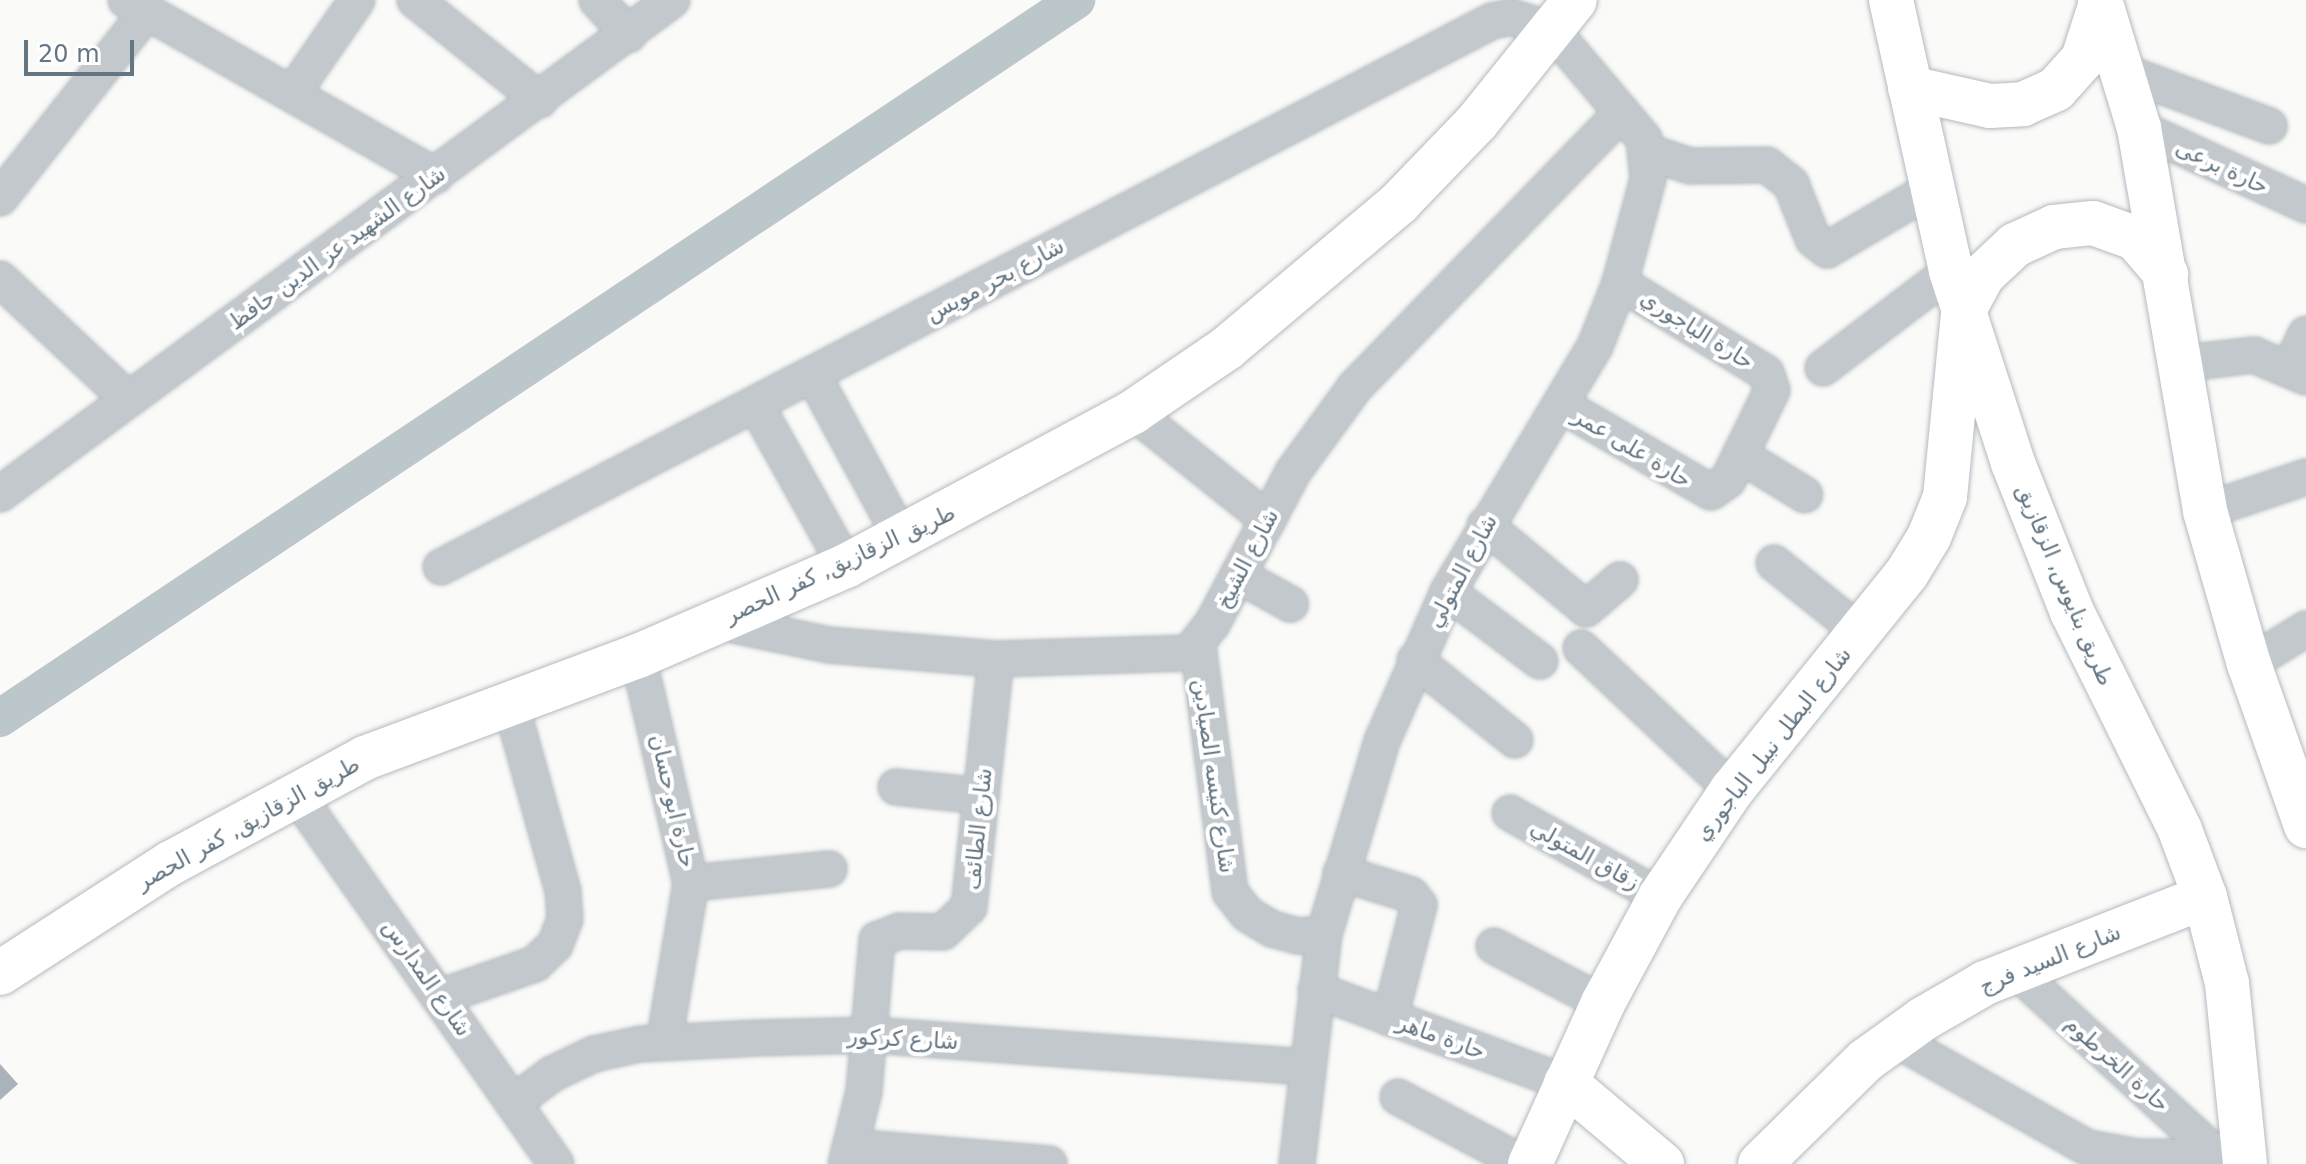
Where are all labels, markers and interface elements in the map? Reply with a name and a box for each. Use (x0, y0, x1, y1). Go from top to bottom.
scale bar (28, 24, 138, 74)
text: 20 m (38, 40, 100, 68)
street label: حارة برعى (2171, 134, 2273, 200)
street label: شارع الشهيد عز الدين حافظ (223, 160, 451, 336)
street label: شارع بحر مويس (921, 233, 1069, 327)
street label: حارة الباجوري (1636, 285, 1758, 375)
street label: حارة على عمر (1568, 402, 1696, 494)
street label: طريق بنايوس, الزقازيق (2011, 480, 2119, 690)
street label: طريق الزقازيق, كفر الحصر (721, 499, 959, 629)
street label: شارع الشيخ (1210, 505, 1284, 613)
street label: شارع المتولي (1421, 510, 1503, 632)
street label: شارع البطل نبيل الباجوري (1689, 642, 1857, 846)
street label: شارع كنيسه الصيادين (1187, 677, 1241, 875)
street label: حارة ابو حسان (645, 732, 701, 870)
street label: طريق الزقازيق, كفر الحصر (132, 751, 364, 895)
street label: شارع الطائف (958, 767, 998, 891)
street label: زقاق المتولي (1526, 814, 1644, 896)
street label: شارع المدارس (377, 914, 477, 1042)
street label: شارع السيد فرج (1975, 919, 2125, 999)
street label: حارة ماهر (1393, 1009, 1489, 1065)
street label: حارة الخرطوم (2059, 1010, 2175, 1118)
street label: شارع كركور (847, 1023, 959, 1055)

